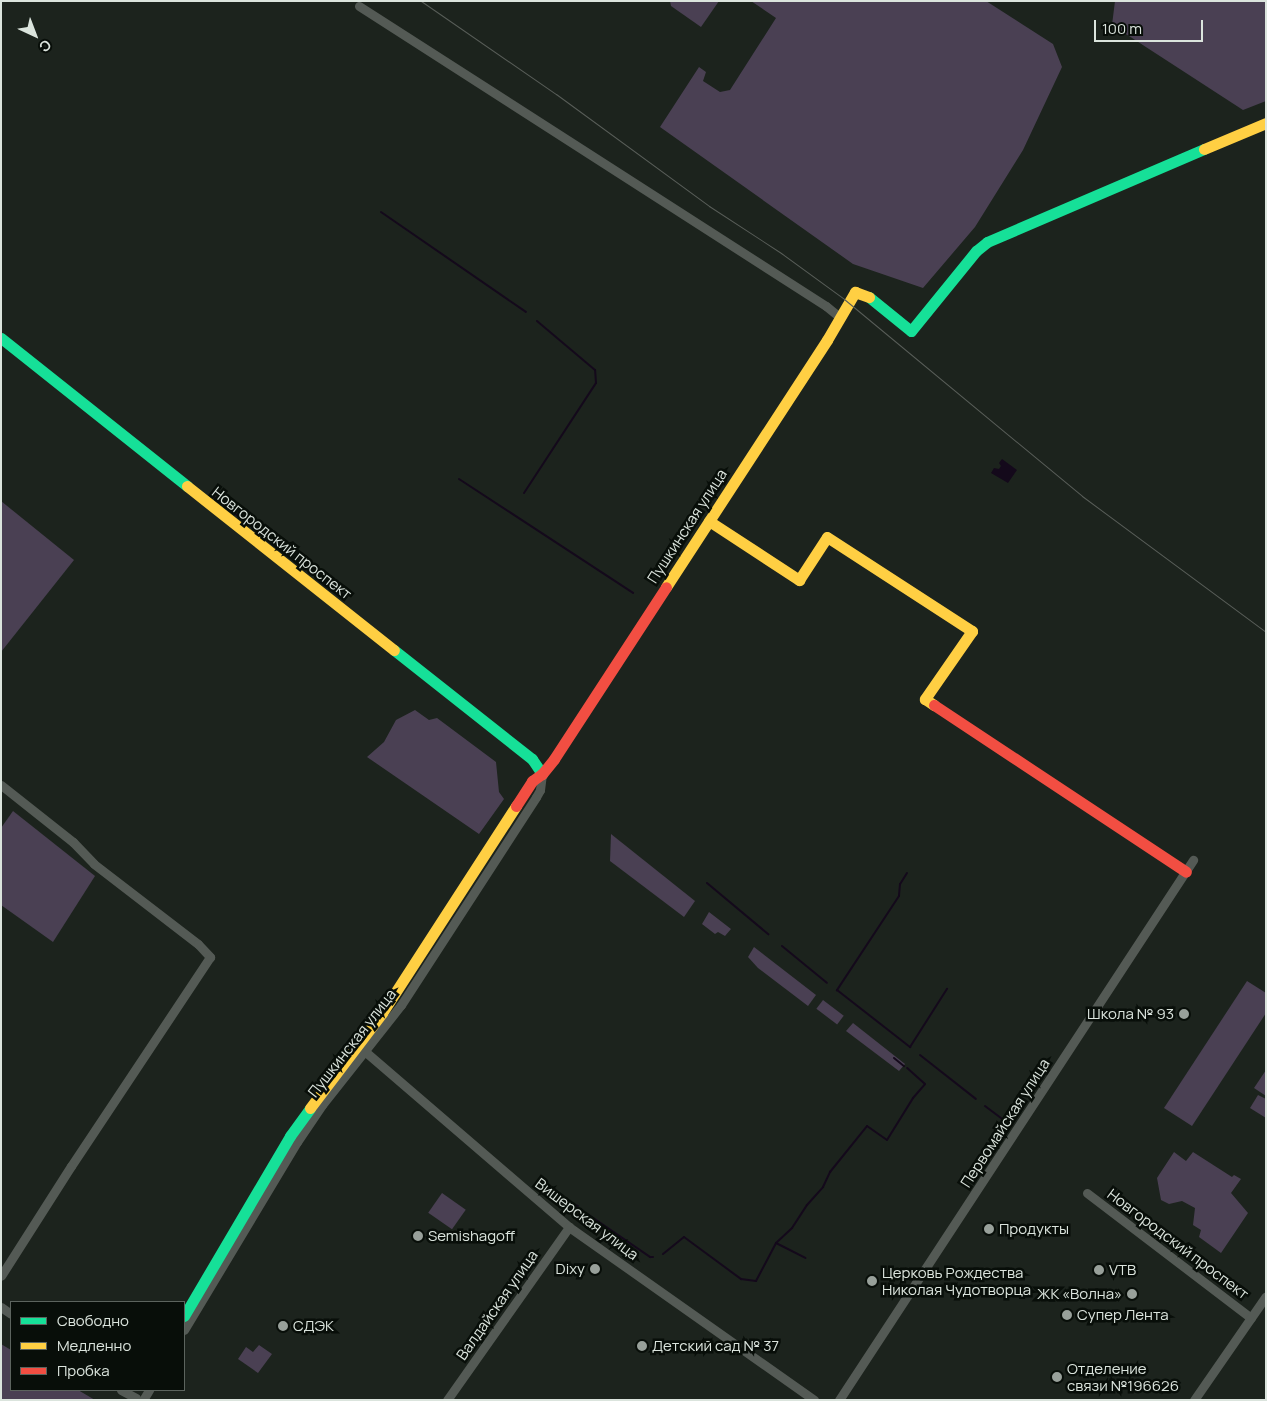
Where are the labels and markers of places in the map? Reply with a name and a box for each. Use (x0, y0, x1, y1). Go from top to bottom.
place label: Школа № 93 (1087, 1005, 1174, 1023)
marker: Школа № 93 (1178, 1008, 1190, 1020)
place label: Продукты (999, 1220, 1069, 1238)
marker: Продукты (983, 1223, 995, 1235)
place label: Semishagoff (428, 1227, 515, 1245)
marker: Semishagoff (412, 1230, 424, 1242)
place label: Dixy (556, 1260, 585, 1278)
place label: VTB (1109, 1261, 1136, 1279)
marker: Dixy (589, 1263, 601, 1275)
place label: Церковь Рождества Николая Чудотворца (882, 1263, 1031, 1298)
marker: VTB (1093, 1264, 1105, 1276)
marker: Церковь Рождества Николая Чудотворца (866, 1275, 878, 1287)
place label: ЖК «Волна» (1037, 1285, 1122, 1303)
marker: ЖК «Волна» (1126, 1288, 1138, 1300)
place label: Супер Лента (1077, 1306, 1169, 1324)
marker: Супер Лента (1061, 1309, 1073, 1321)
place label: СДЭК (293, 1317, 334, 1335)
marker: СДЭК (277, 1320, 289, 1332)
place label: Детский сад № 37 (652, 1337, 779, 1355)
marker: Детский сад № 37 (636, 1340, 648, 1352)
place label: Отделение связи №196626 (1067, 1359, 1179, 1394)
marker: Отделение связи №196626 (1051, 1371, 1063, 1383)

